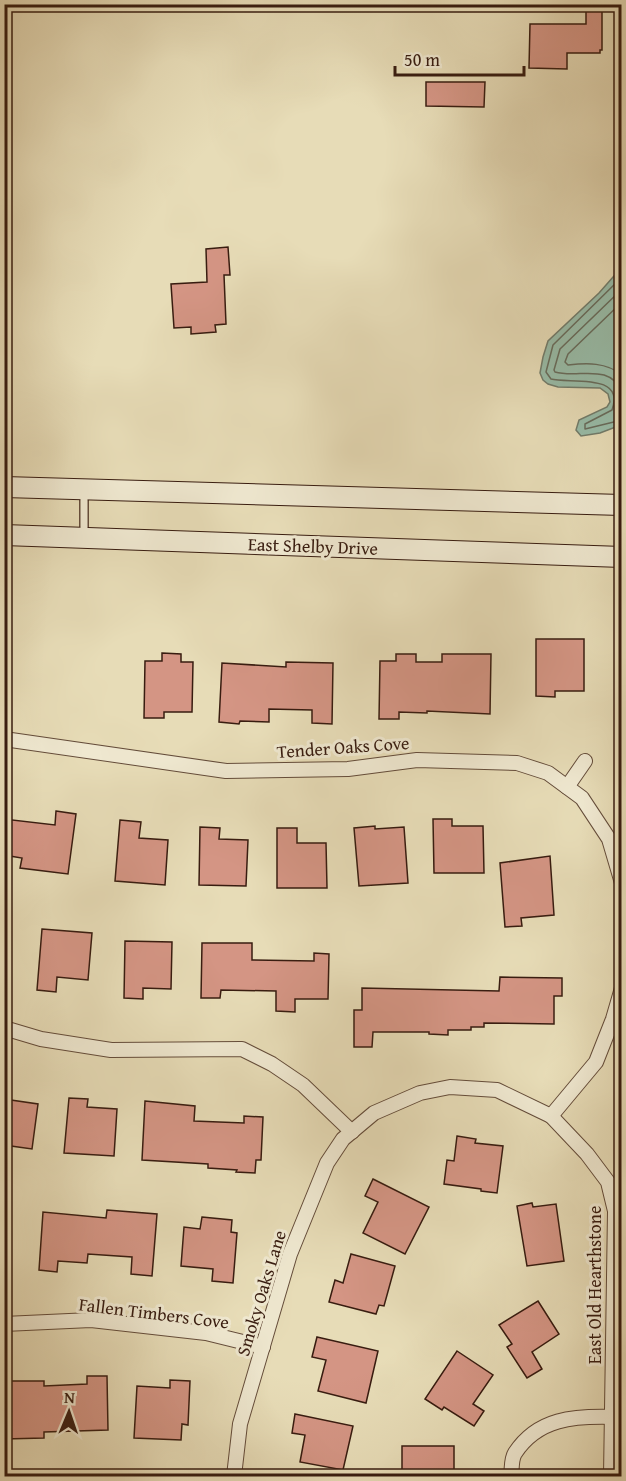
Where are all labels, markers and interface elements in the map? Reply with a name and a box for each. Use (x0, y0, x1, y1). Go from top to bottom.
scale bar (395, 39, 524, 77)
text: 50 m (404, 46, 440, 73)
street label: East Shelby Drive (248, 530, 378, 562)
street label: Tender Oaks Cove (276, 729, 410, 765)
street label: East Old Hearthstone (581, 1206, 608, 1364)
street label: Smoky Oaks Lane (229, 1227, 293, 1359)
street label: Fallen Timbers Cove (77, 1290, 231, 1336)
north arrow (39, 1382, 99, 1442)
text: N (64, 1385, 76, 1409)

